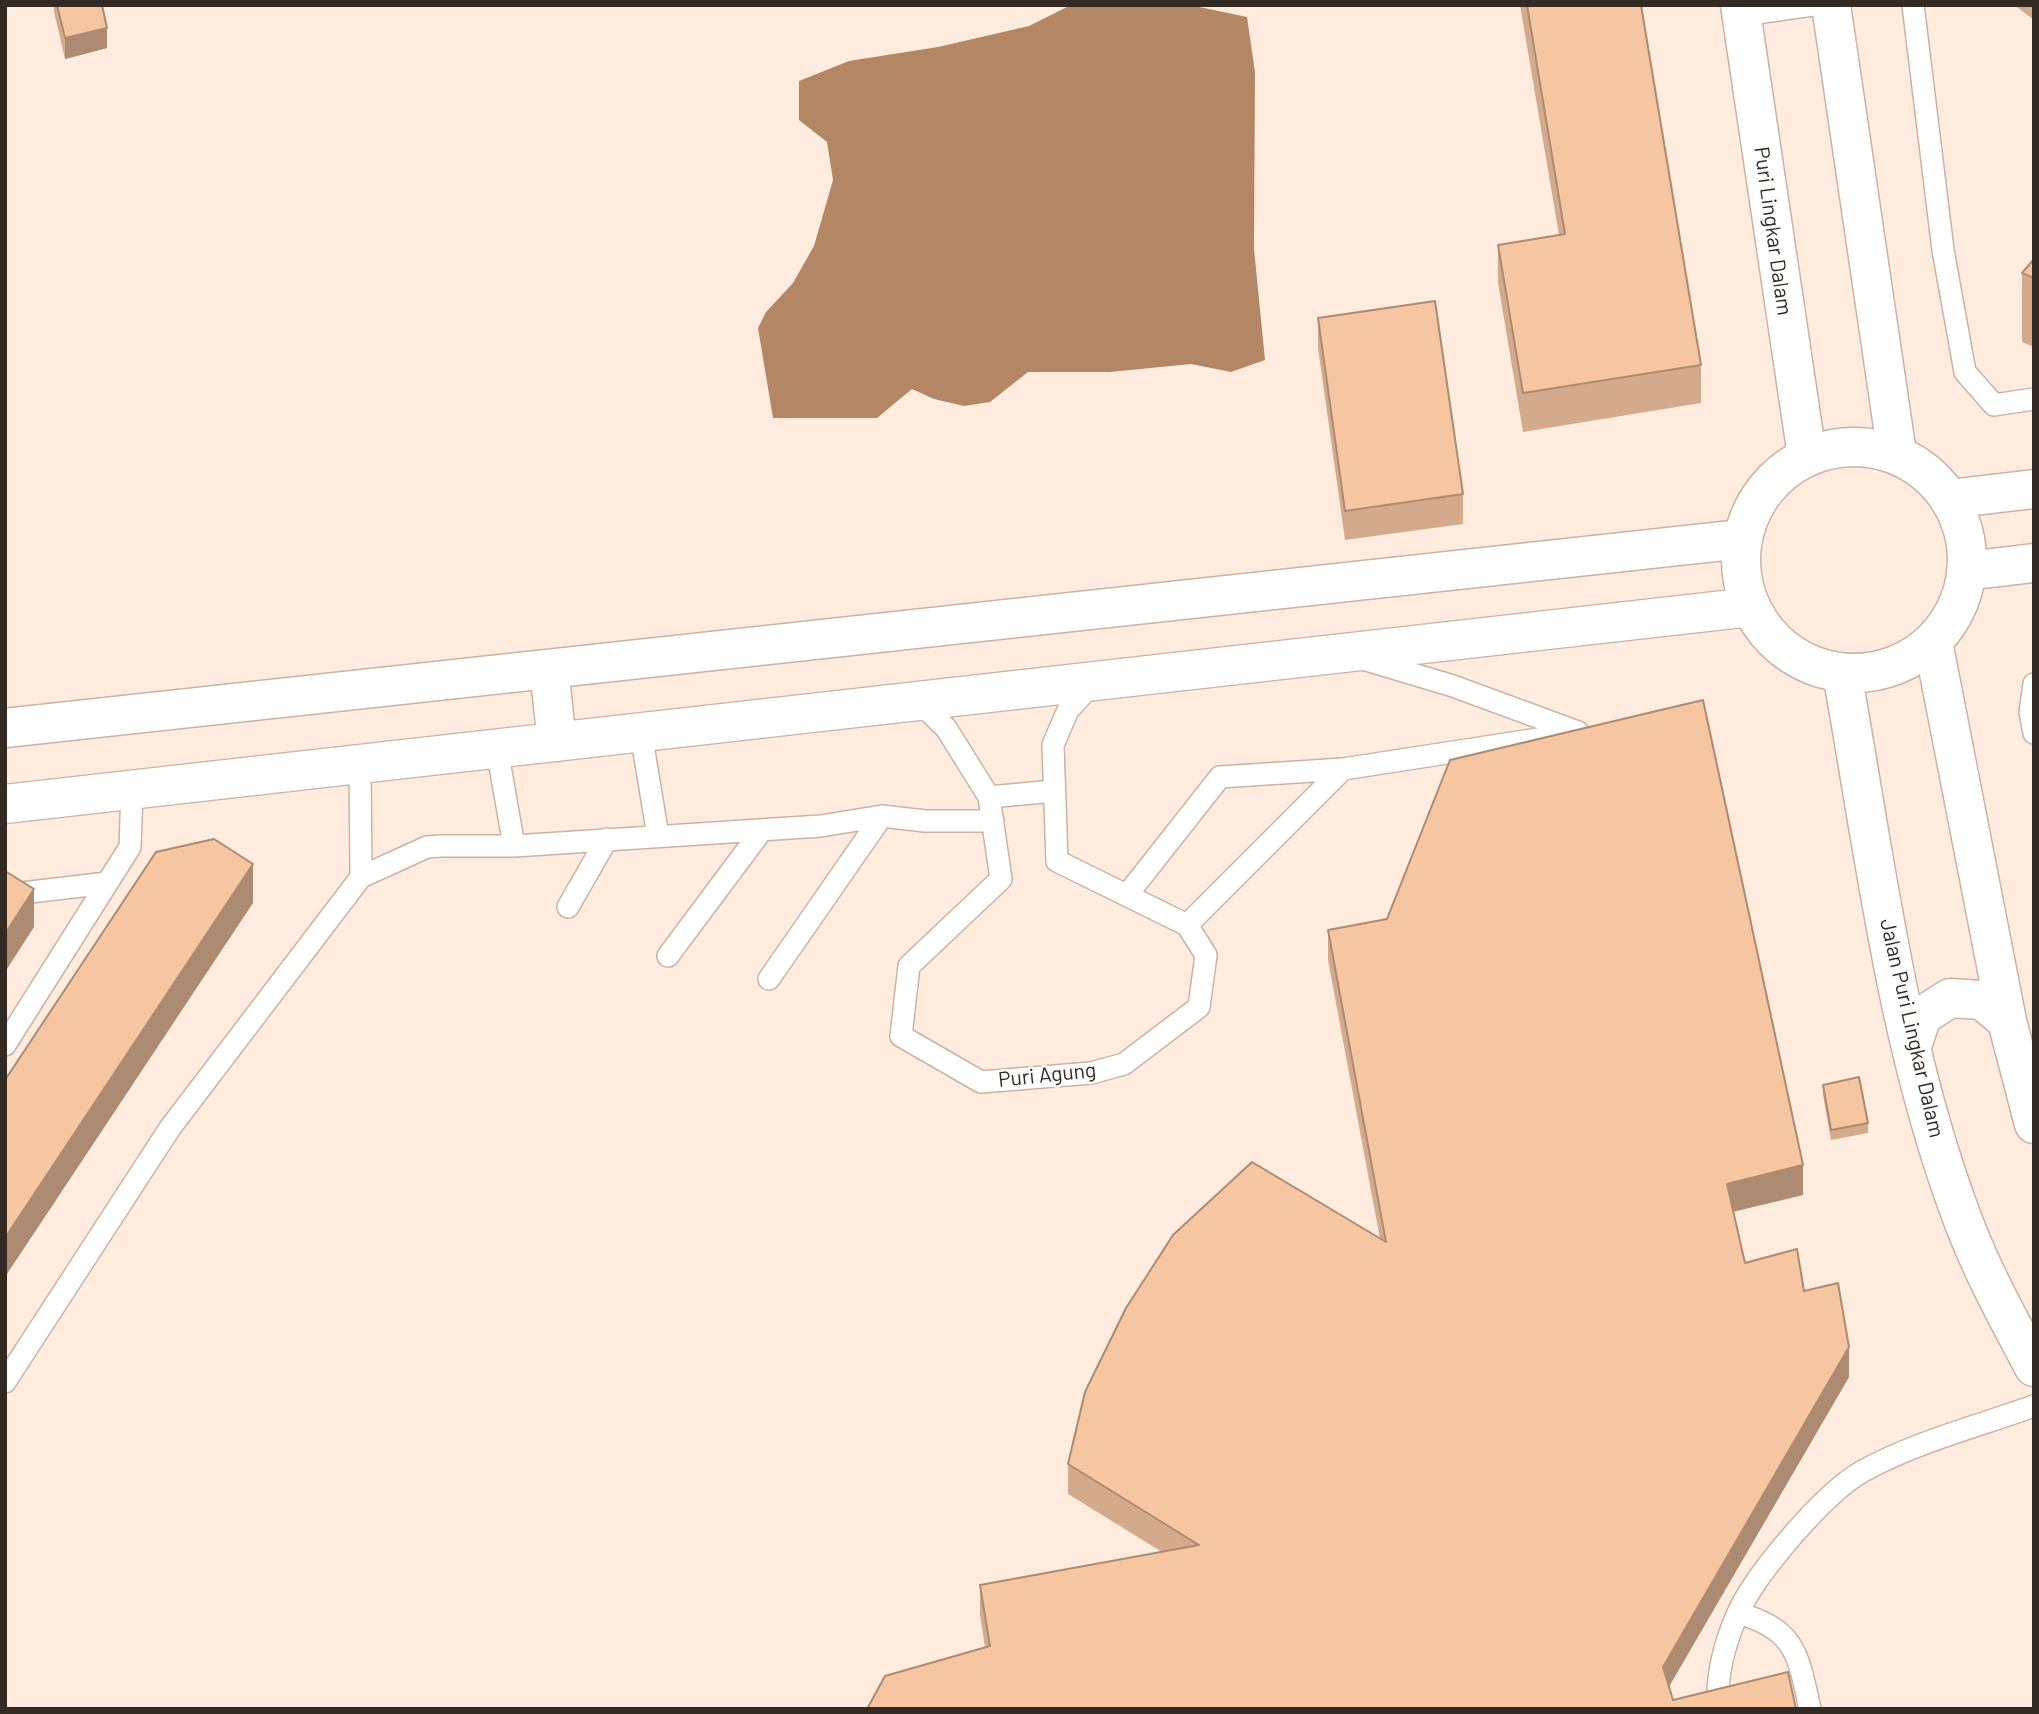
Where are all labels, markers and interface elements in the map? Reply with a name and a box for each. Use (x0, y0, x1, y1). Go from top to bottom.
street label: Puri Lingkar Dalam (1749, 145, 1797, 317)
street label: Jalan Puri Lingkar Dalam (1875, 916, 1949, 1140)
street label: Puri Agung (997, 1057, 1097, 1093)

